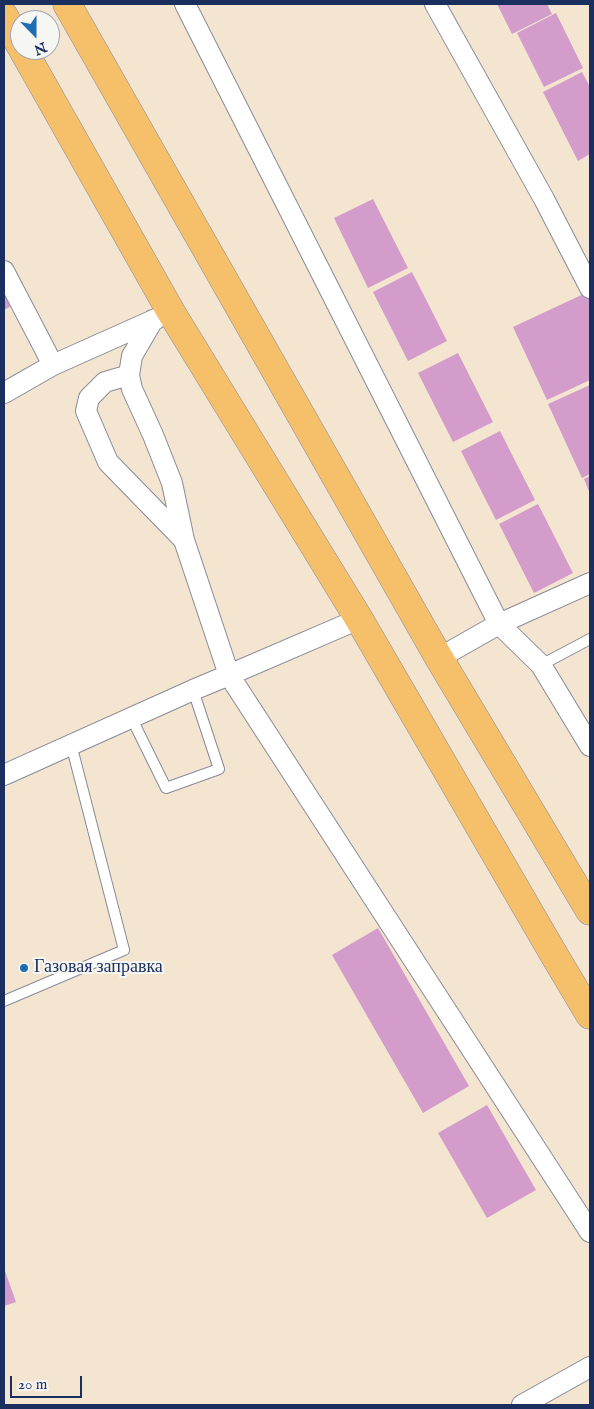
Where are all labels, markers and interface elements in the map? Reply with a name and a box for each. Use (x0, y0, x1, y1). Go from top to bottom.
north arrow (10, 10, 60, 60)
text: N (31, 37, 49, 59)
place label: Газовая заправка (34, 957, 163, 979)
marker: Газовая заправка (18, 962, 30, 974)
scale bar (12, 1366, 85, 1398)
text: 20 m (18, 1375, 47, 1394)

